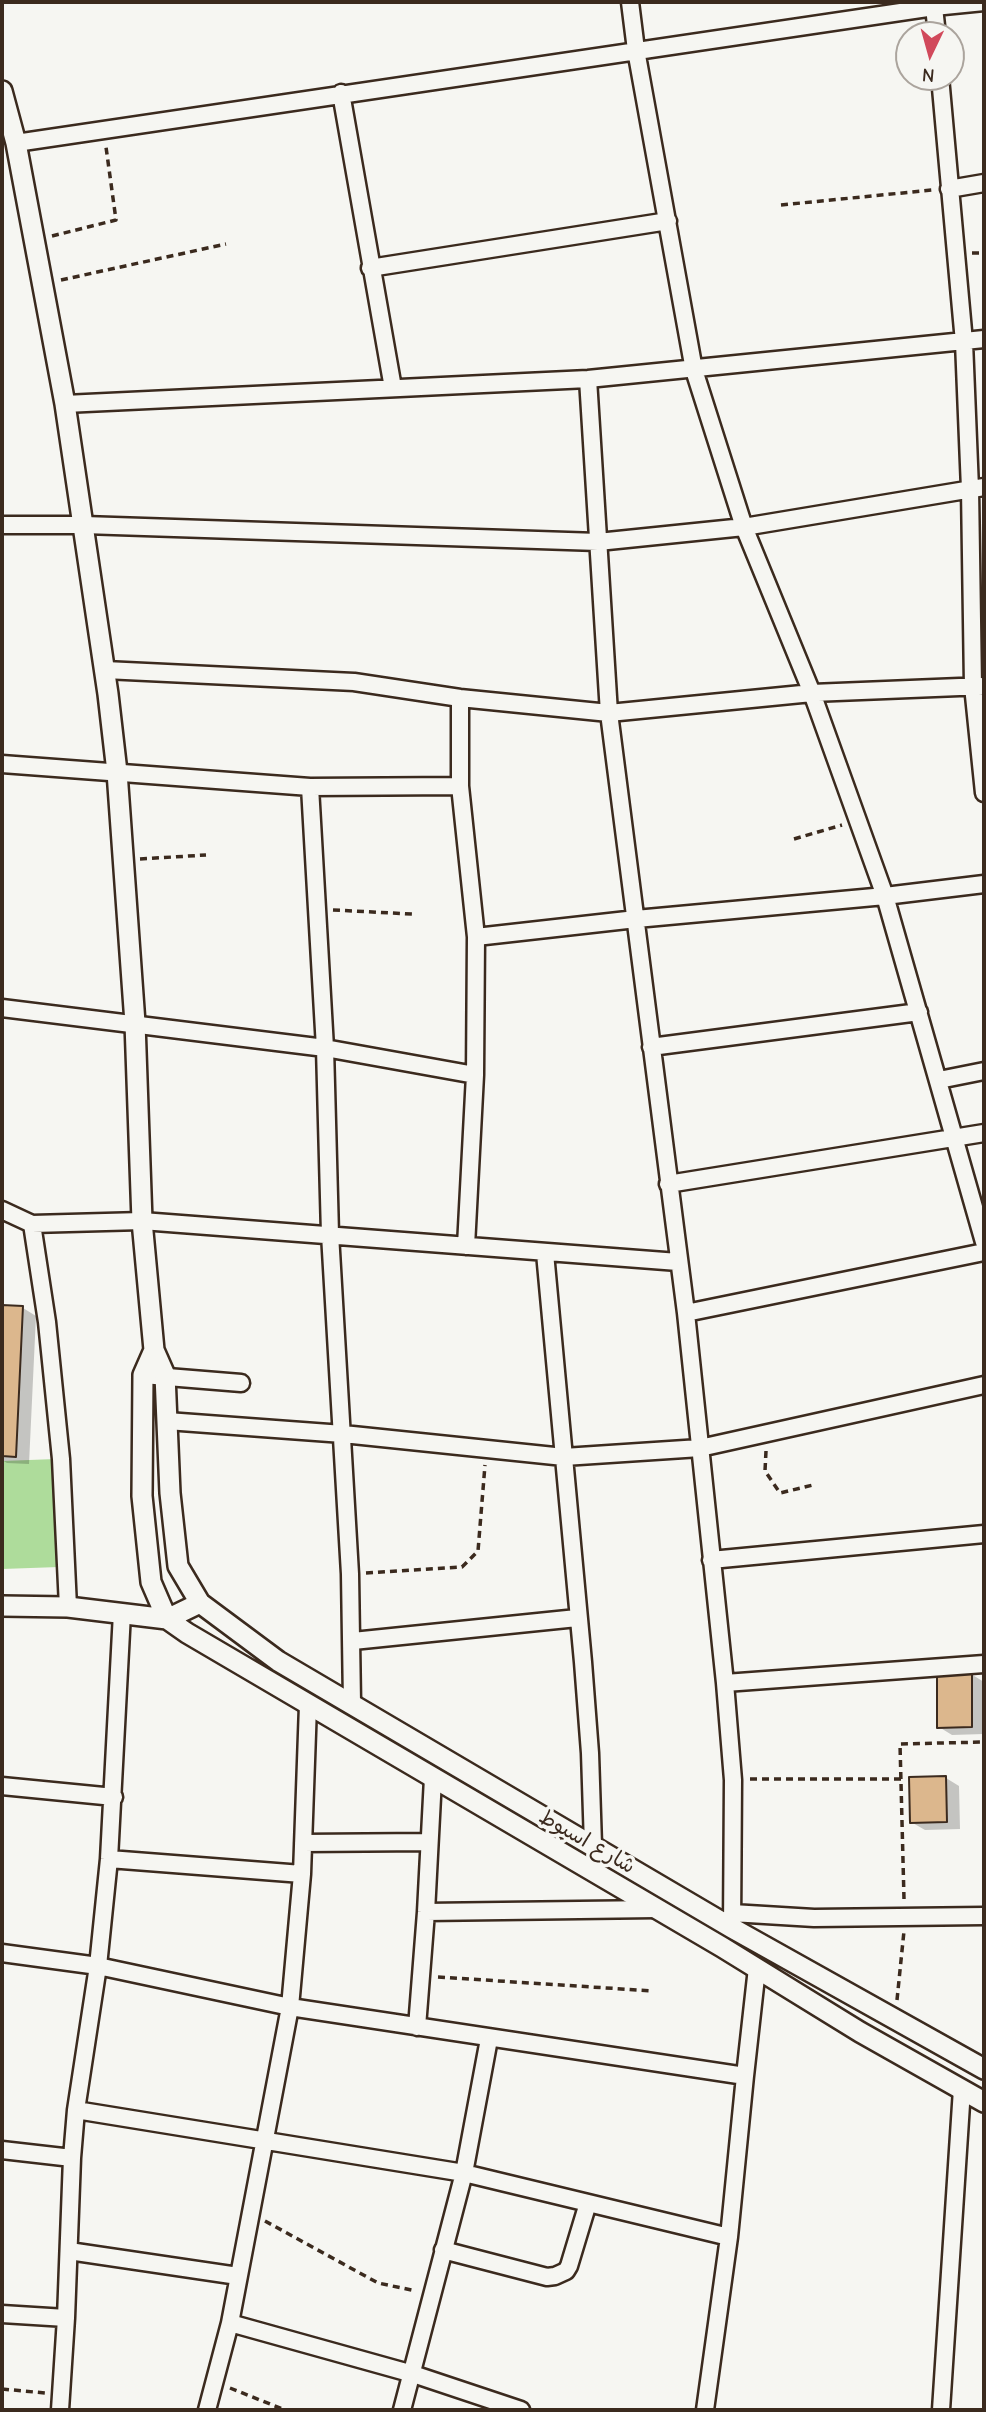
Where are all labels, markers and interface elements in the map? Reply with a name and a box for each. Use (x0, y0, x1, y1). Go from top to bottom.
north arrow (895, 21, 965, 91)
text: N (921, 63, 935, 86)
street label: شارع اسيوط (535, 1804, 639, 1880)

